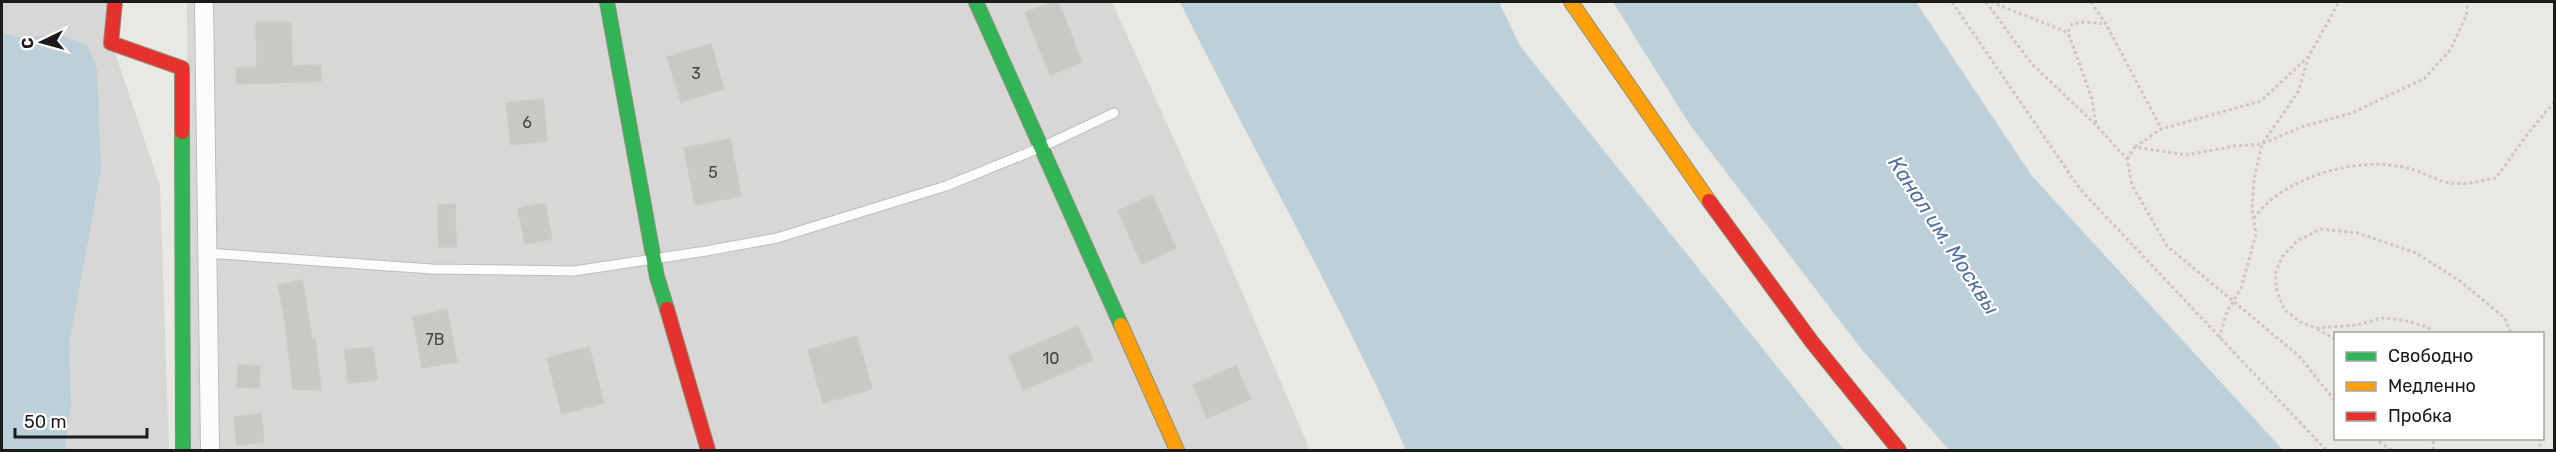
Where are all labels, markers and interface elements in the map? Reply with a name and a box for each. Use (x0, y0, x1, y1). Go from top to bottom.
north arrow (12, 12, 72, 72)
text: С (18, 37, 38, 50)
house number: 3 (691, 64, 701, 83)
house number: 6 (522, 113, 532, 132)
water label: Канал им. Москвы (1883, 151, 2005, 319)
house number: 5 (708, 163, 718, 182)
house number: 7В (426, 330, 444, 349)
legend (2334, 332, 2544, 440)
text: Свободно (2388, 345, 2473, 367)
house number: 10 (1042, 349, 1060, 368)
text: Медленно (2388, 375, 2476, 397)
scale bar (15, 401, 147, 439)
text: Пробка (2388, 405, 2452, 427)
text: 50 m (24, 411, 67, 433)

